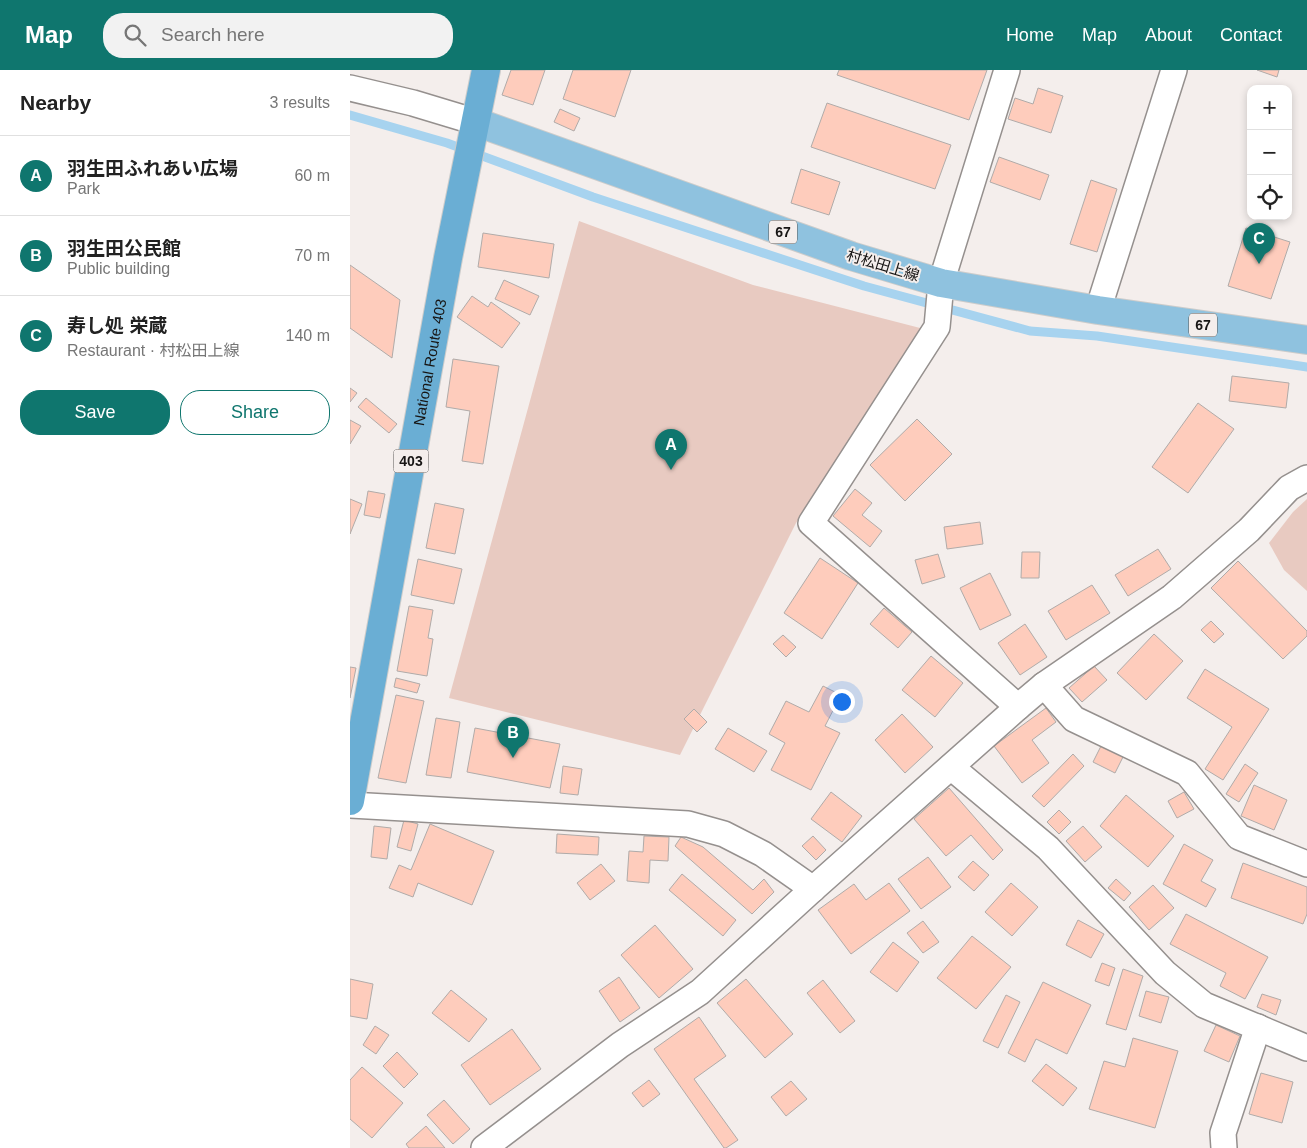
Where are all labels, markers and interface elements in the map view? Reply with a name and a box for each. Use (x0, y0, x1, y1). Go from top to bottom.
search box (103, 13, 453, 58)
text: Map (25, 21, 73, 48)
icon: search (121, 21, 149, 49)
text: Search here (161, 24, 265, 45)
text: Home (1006, 25, 1054, 45)
text: Map (1082, 25, 1117, 45)
text: About (1145, 25, 1192, 45)
text: Contact (1220, 25, 1282, 45)
map controls (1247, 85, 1292, 220)
button: + (1247, 85, 1292, 130)
text: Nearby (20, 91, 91, 114)
text: 3 results (270, 94, 330, 111)
button: − (1247, 130, 1292, 175)
text: 羽生田ふれあい広場 (67, 158, 238, 179)
text: A (30, 167, 42, 184)
text: 60 m (294, 167, 330, 184)
button: locate (1247, 175, 1292, 220)
text: Park (67, 180, 100, 197)
road number: 67 (769, 220, 797, 243)
pin: C (1243, 223, 1275, 264)
text: 羽生田公民館 (67, 238, 181, 259)
street label: 村松田上線 (845, 246, 921, 284)
text: B (30, 247, 42, 264)
text: 70 m (294, 247, 330, 264)
text: Public building (67, 260, 170, 277)
street label: National Route 403 (409, 297, 449, 427)
road number: 67 (1189, 314, 1217, 336)
text: 寿し処 栄蔵 (67, 315, 167, 336)
text: C (30, 327, 42, 344)
text: 140 m (286, 327, 330, 344)
text: Restaurant · 村松田上線 (67, 342, 240, 359)
button: Save (20, 390, 170, 435)
button: Share (180, 390, 330, 435)
pin: A (655, 429, 687, 470)
road number: 403 (394, 450, 428, 472)
your location (829, 689, 855, 715)
pin: B (497, 717, 529, 758)

